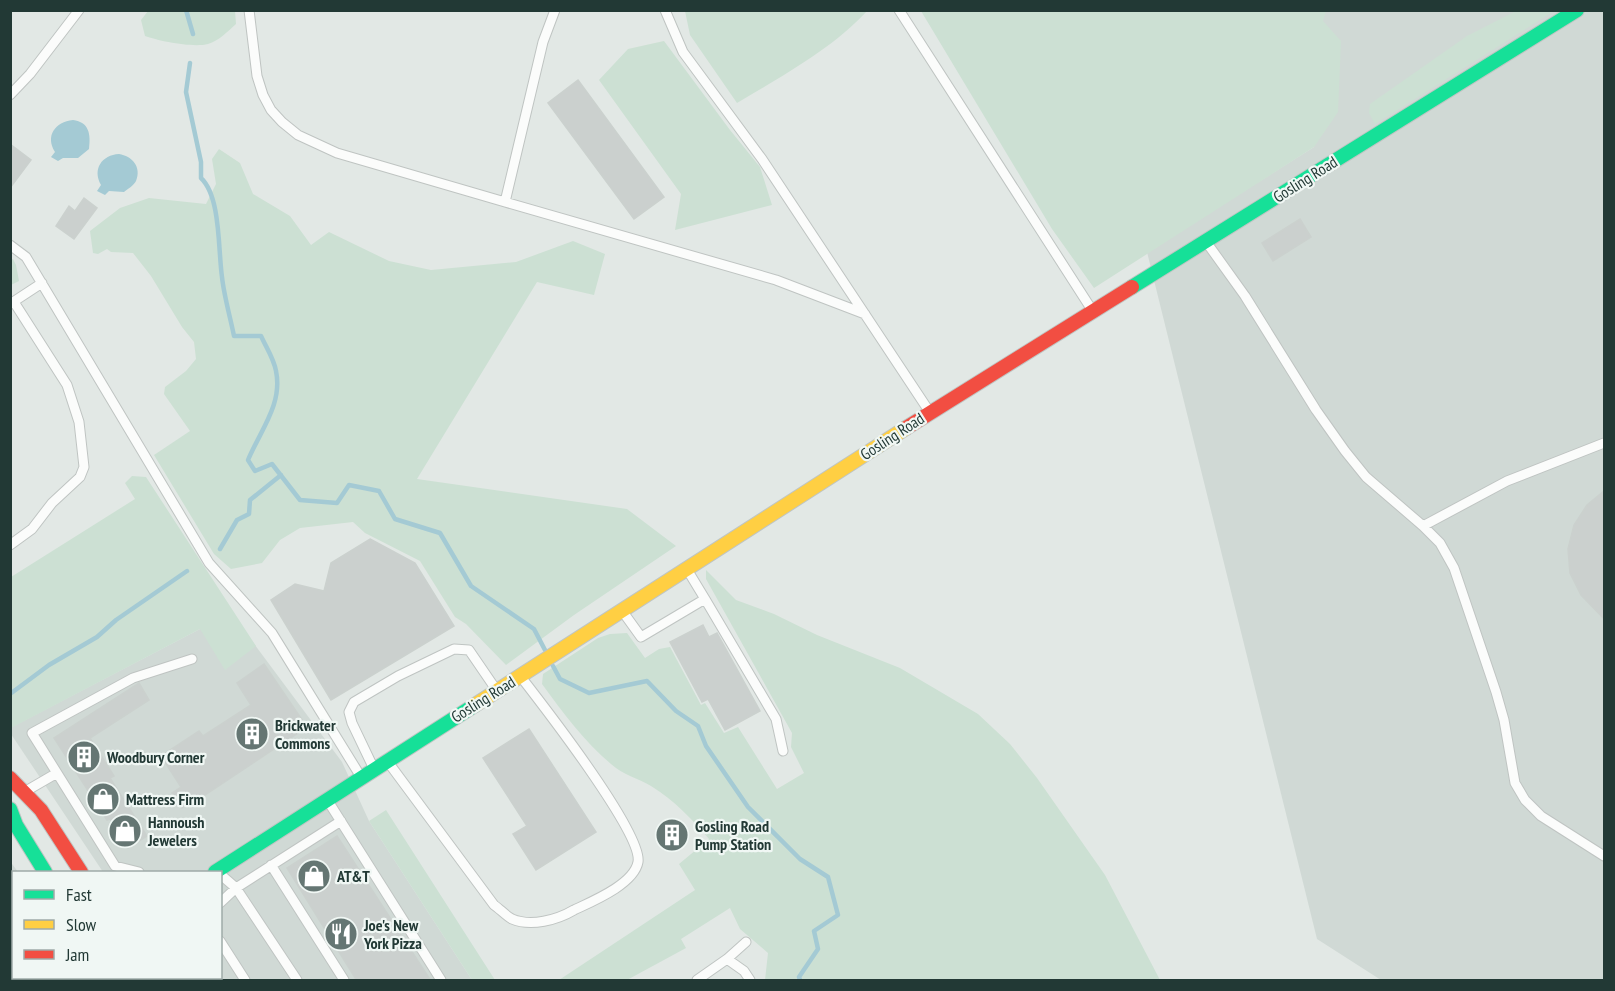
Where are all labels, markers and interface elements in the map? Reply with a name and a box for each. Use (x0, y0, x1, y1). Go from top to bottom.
street label: Gosling Road (1269, 151, 1341, 207)
street label: Gosling Road (856, 408, 928, 464)
street label: Gosling Road (447, 671, 519, 727)
place label: Brickwater Commons (275, 715, 336, 753)
building icon: Brickwater Commons (234, 716, 270, 752)
building icon: Woodbury Corner (66, 739, 102, 775)
place label: Woodbury Corner (106, 747, 205, 767)
shop icon: Mattress Firm (85, 781, 121, 817)
place label: Mattress Firm (126, 789, 204, 809)
place label: Hannoush Jewelers (147, 812, 205, 850)
shop icon: Hannoush Jewelers (107, 813, 143, 849)
place label: Gosling Road Pump Station (695, 816, 771, 854)
building icon: Gosling Road Pump Station (654, 817, 690, 853)
shop icon: AT&T (296, 858, 332, 894)
place label: AT&T (336, 866, 370, 886)
legend (12, 871, 222, 979)
text: Fast (66, 883, 92, 906)
text: Slow (66, 913, 97, 936)
place label: Joe's New York Pizza (363, 915, 422, 953)
restaurant icon: Joe's New York Pizza (323, 916, 359, 952)
text: Jam (65, 943, 89, 966)

